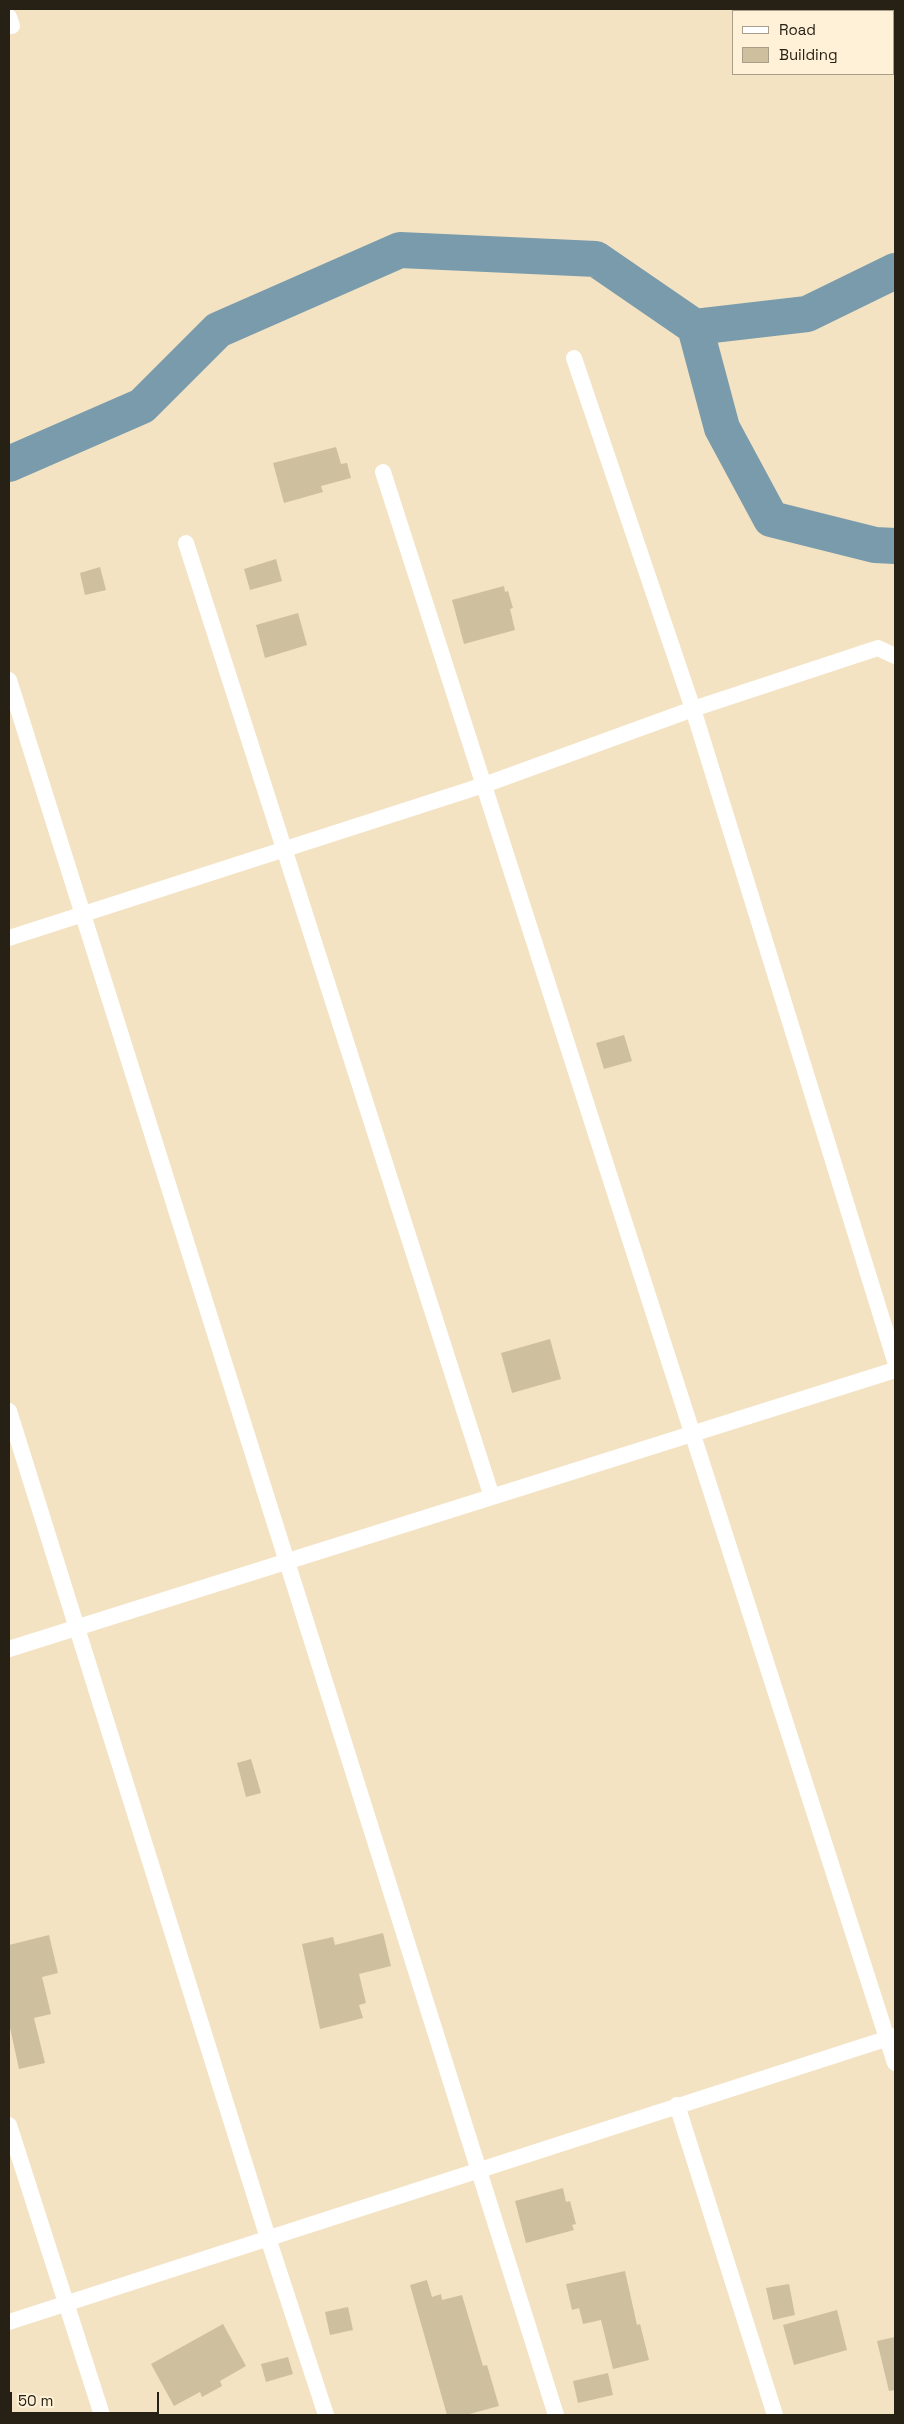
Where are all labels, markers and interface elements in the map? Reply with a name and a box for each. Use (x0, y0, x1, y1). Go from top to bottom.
legend (732, 10, 894, 75)
text: Road (779, 20, 816, 39)
text: Building (779, 45, 838, 64)
scale bar (12, 2382, 161, 2414)
text: 50 m (18, 2391, 53, 2410)

